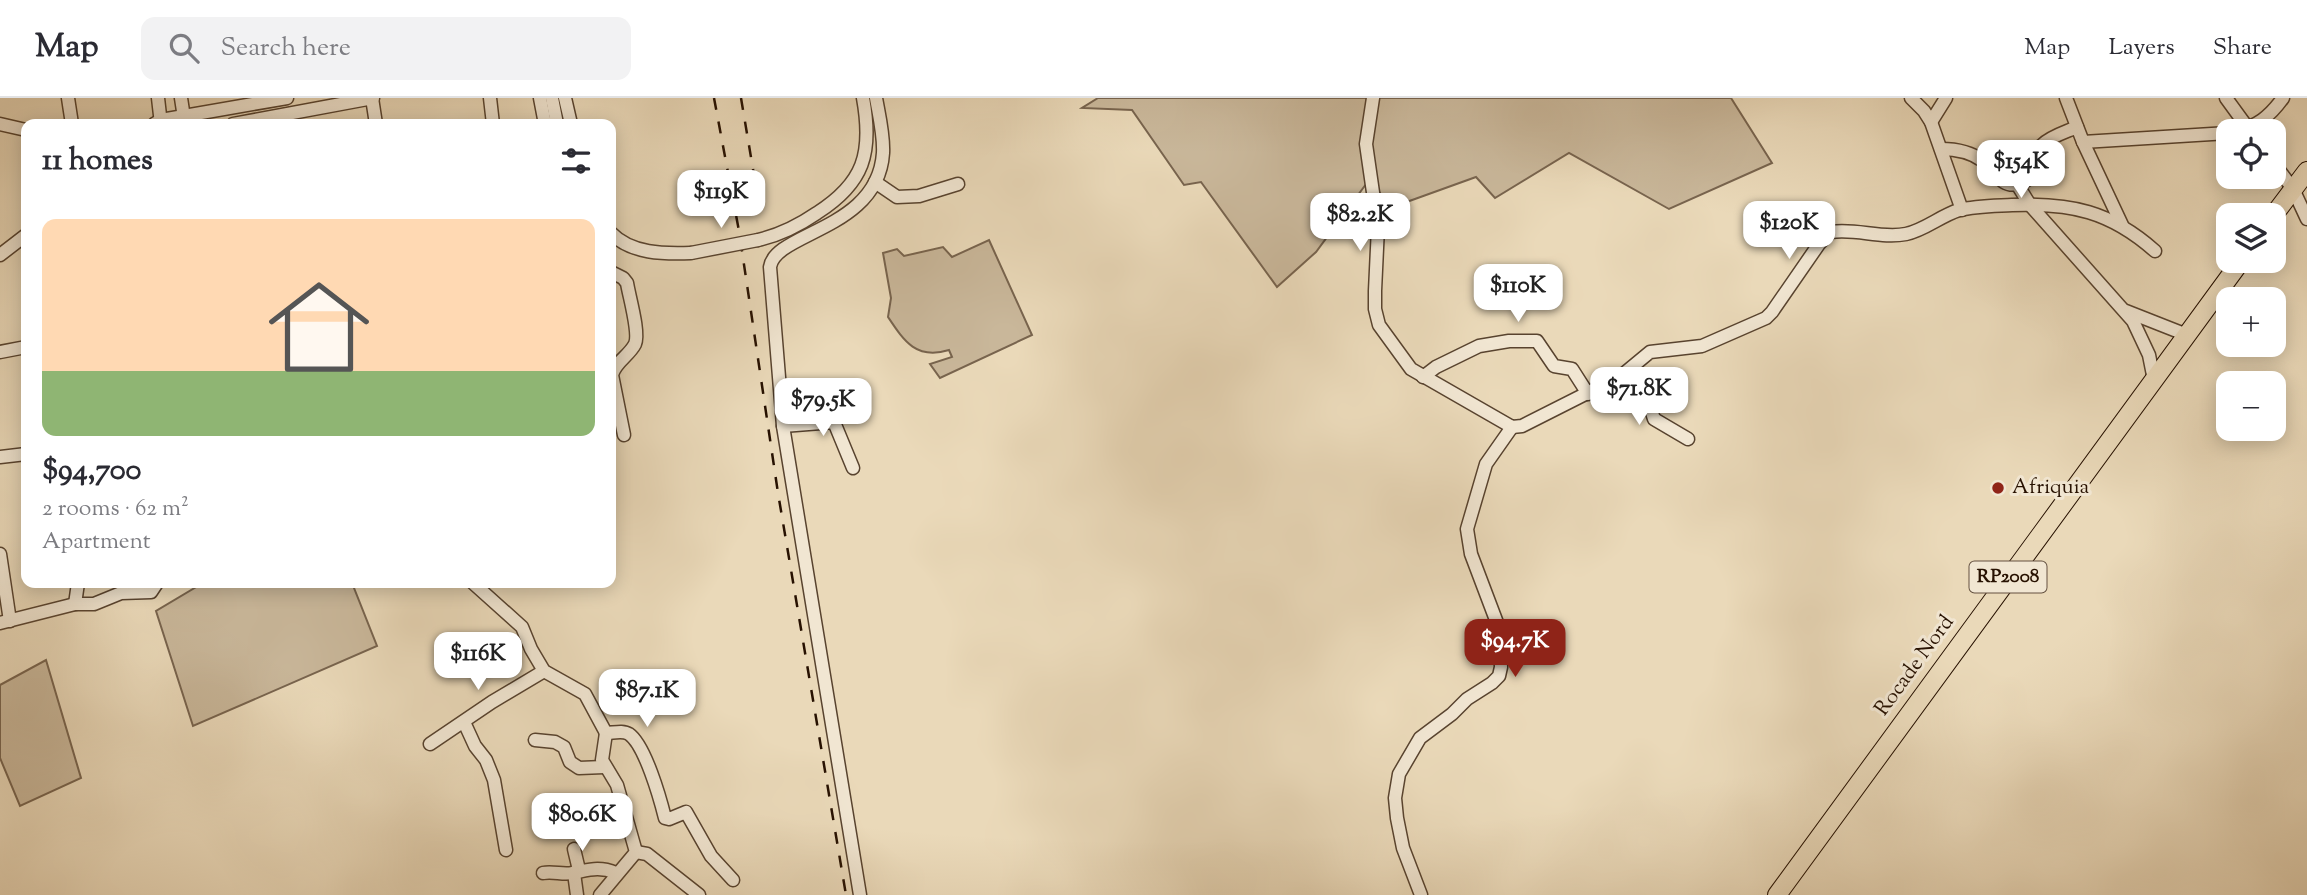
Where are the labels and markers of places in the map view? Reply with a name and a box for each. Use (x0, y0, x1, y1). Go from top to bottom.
pin: $154K (1972, 140, 2070, 200)
pin: $119K (672, 170, 770, 230)
pin: $82.2K (1303, 194, 1417, 253)
pin: $120K (1740, 202, 1838, 261)
pin: $110K (1469, 264, 1567, 324)
pin: $71.8K (1582, 368, 1696, 427)
pin: $79.5K (766, 378, 880, 438)
place label: Afriquia (2012, 473, 2090, 503)
marker: Afriquia (1990, 480, 2006, 496)
pin: $94.7K (1458, 620, 1572, 679)
pin: $116K (429, 632, 527, 692)
pin: $87.1K (590, 670, 704, 729)
pin: $80.6K (525, 794, 639, 853)

